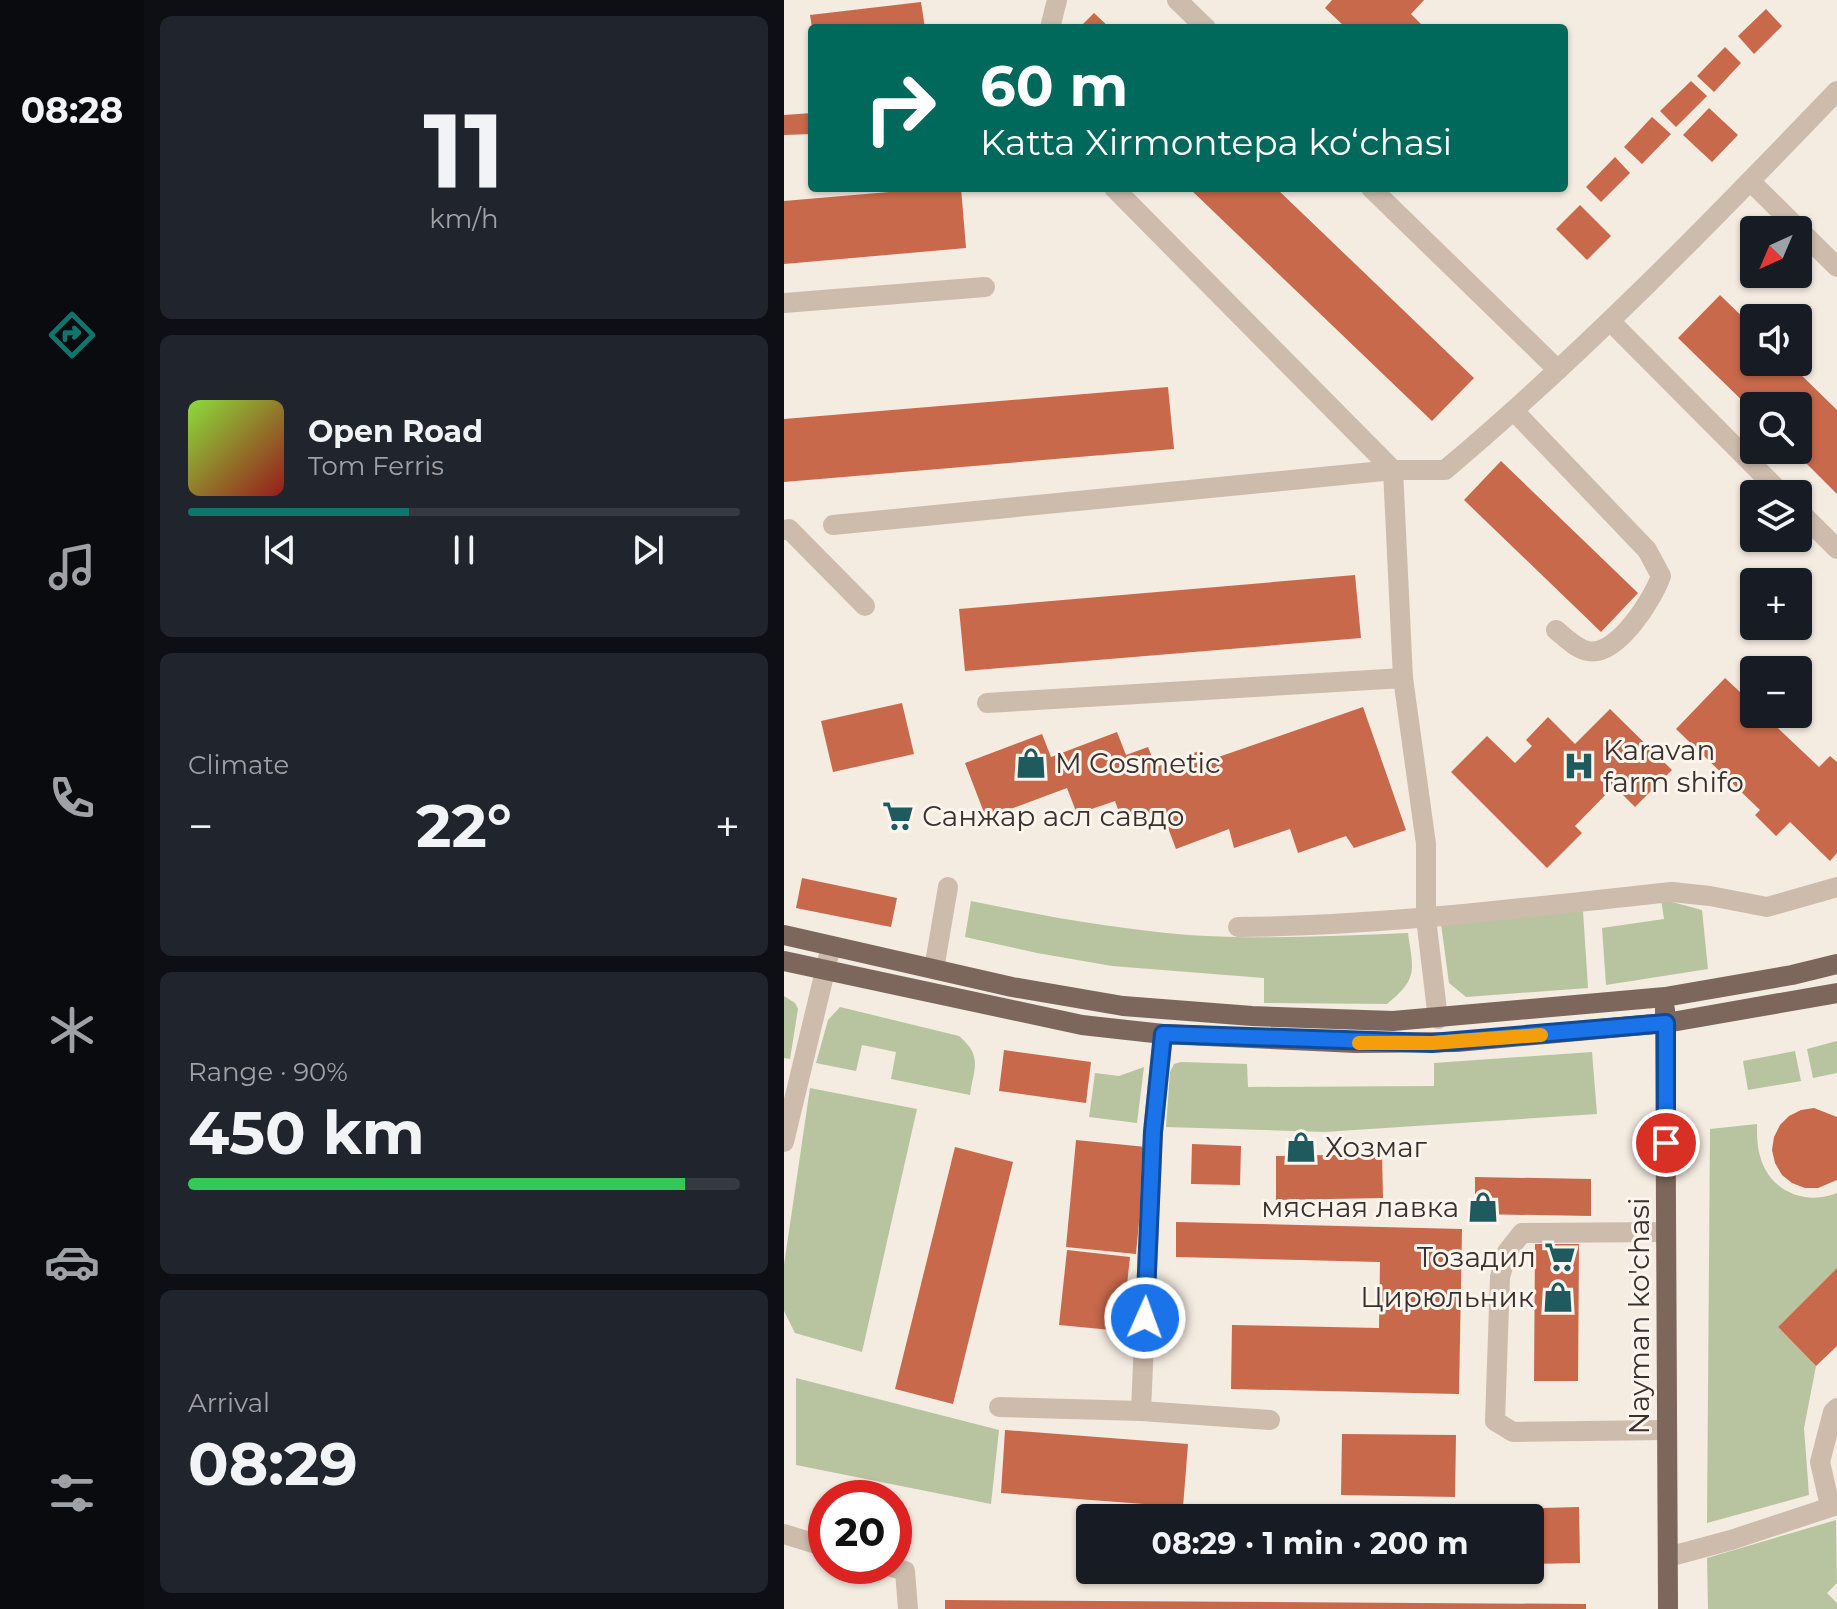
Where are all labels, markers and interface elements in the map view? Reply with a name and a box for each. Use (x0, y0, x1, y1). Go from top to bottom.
text: 60 m (980, 52, 1128, 120)
icon: right (848, 56, 952, 160)
text: 11 (423, 87, 505, 214)
text: 08:28 (21, 88, 123, 132)
text: Katta Xirmontepa koʻchasi (980, 120, 1452, 164)
text: km/h (429, 203, 499, 235)
north arrow (1740, 216, 1812, 288)
map controls (1740, 216, 1812, 728)
button: sound (1740, 304, 1812, 376)
icon: directions (44, 307, 100, 363)
button: search (1740, 392, 1812, 464)
text: Open Road (308, 413, 483, 450)
text: Tom Ferris (308, 450, 444, 482)
button: layers (1740, 480, 1812, 552)
icon: previous (258, 528, 302, 572)
icon: pause (442, 528, 486, 572)
icon: next (626, 528, 670, 572)
icon: music (44, 539, 100, 595)
button: + (1740, 568, 1812, 640)
button: − (1740, 656, 1812, 728)
place label: Karavan farm shifo (1603, 733, 1744, 799)
shop icon: M Cosmetic (1014, 746, 1048, 780)
place label: M Cosmetic (1055, 746, 1221, 780)
text: Climate (188, 749, 289, 781)
hospital icon: Karavan farm shifo (1562, 749, 1596, 783)
icon: phone (44, 770, 100, 826)
text: 22° (416, 789, 512, 862)
text: − (188, 799, 213, 853)
text: + (715, 799, 740, 853)
supermarket icon: Санжар асл савдо (881, 799, 915, 833)
place label: Санжар асл савдо (922, 799, 1185, 833)
icon: climate (44, 1002, 100, 1058)
text: Range · 90% (188, 1056, 348, 1088)
text: 450 km (188, 1096, 425, 1169)
pin (1632, 1109, 1700, 1177)
icon: arrive (1644, 1121, 1688, 1165)
shop icon: Хозмаг (1284, 1130, 1318, 1164)
place label: Хозмаг (1325, 1130, 1428, 1164)
place label: мясная лавка (1261, 1190, 1459, 1224)
shop icon: мясная лавка (1466, 1190, 1500, 1224)
street label: Nayman ko'chasi (1622, 1197, 1656, 1435)
icon: car (44, 1234, 100, 1290)
place label: Тозадил (1417, 1240, 1536, 1274)
supermarket icon: Тозадил (1543, 1240, 1577, 1274)
position arrow (1103, 1276, 1187, 1360)
place label: Цирюльник (1360, 1280, 1534, 1314)
shop icon: Цирюльник (1541, 1280, 1575, 1314)
text: Arrival (188, 1387, 270, 1419)
text: 08:29 (188, 1427, 358, 1500)
icon: filters (44, 1465, 100, 1521)
speed limit sign: 20 (808, 1480, 912, 1584)
text: 08:29 · 1 min · 200 m (1152, 1525, 1468, 1562)

